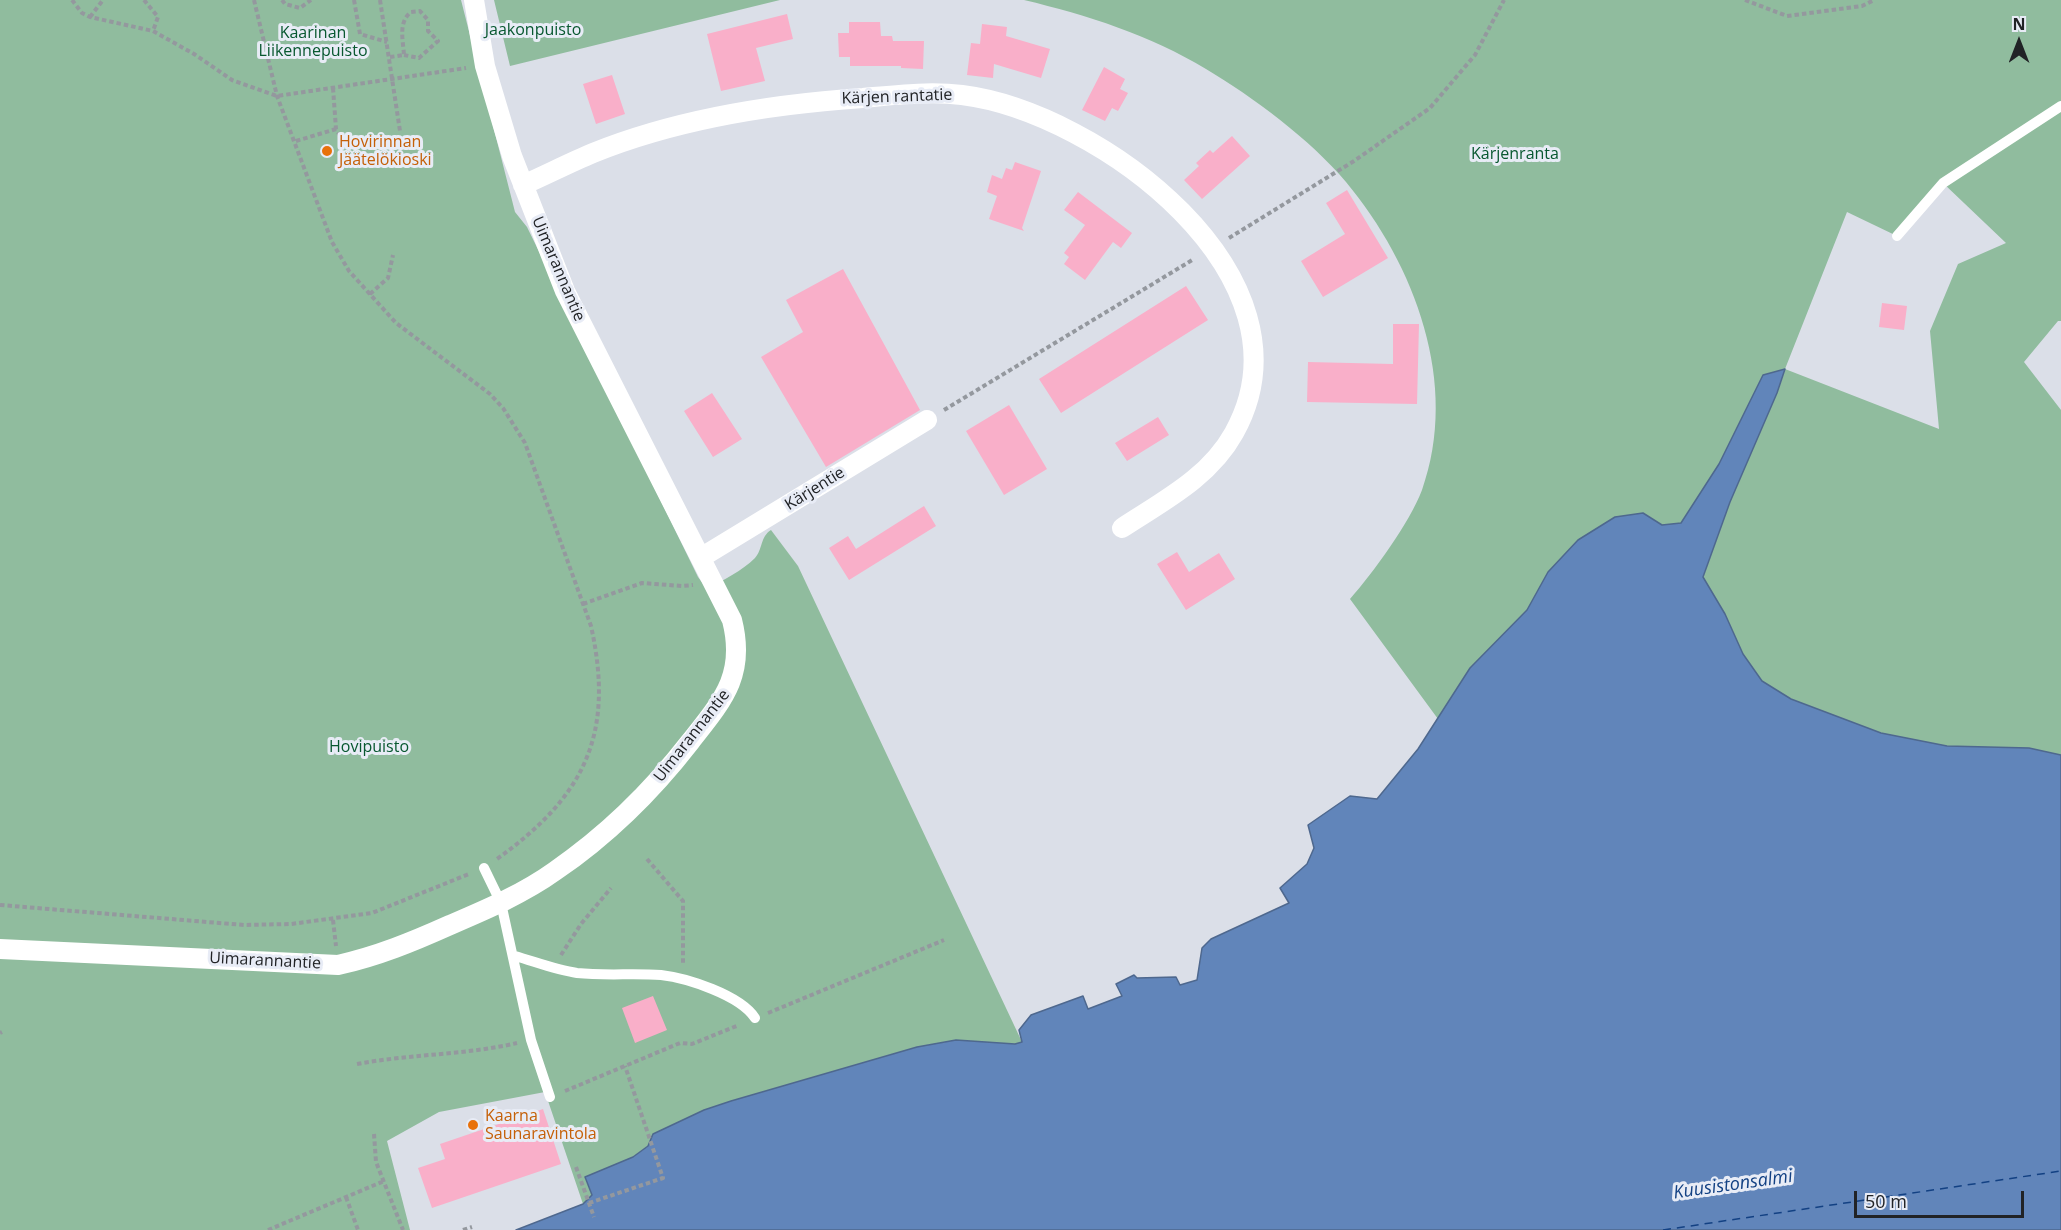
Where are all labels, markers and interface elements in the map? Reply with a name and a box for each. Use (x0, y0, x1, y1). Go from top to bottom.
north arrow (1989, 12, 2049, 72)
text: N (2012, 13, 2026, 35)
park label: Jaakonpuisto (485, 20, 581, 40)
park label: Kaarinan Liikennepuisto (258, 23, 368, 61)
street label: Kärjen rantatie (841, 85, 953, 109)
place label: Hovirinnan Jäätelökioski (339, 132, 432, 170)
marker: Hovirinnan Jäätelökioski (320, 144, 334, 158)
park label: Kärjenranta (1471, 144, 1559, 164)
street label: Uimarannantie (527, 214, 589, 324)
street label: Kärjentie (782, 463, 848, 515)
street label: Uimarannantie (650, 686, 734, 786)
park label: Hovipuisto (329, 737, 409, 757)
street label: Uimarannantie (209, 948, 321, 974)
place label: Kaarna Saunaravintola (485, 1106, 597, 1144)
marker: Kaarna Saunaravintola (466, 1118, 480, 1132)
water label: Kuusistonsalmi (1672, 1166, 1794, 1204)
scale bar (1857, 1179, 2026, 1217)
text: 50 m (1865, 1189, 1907, 1213)

